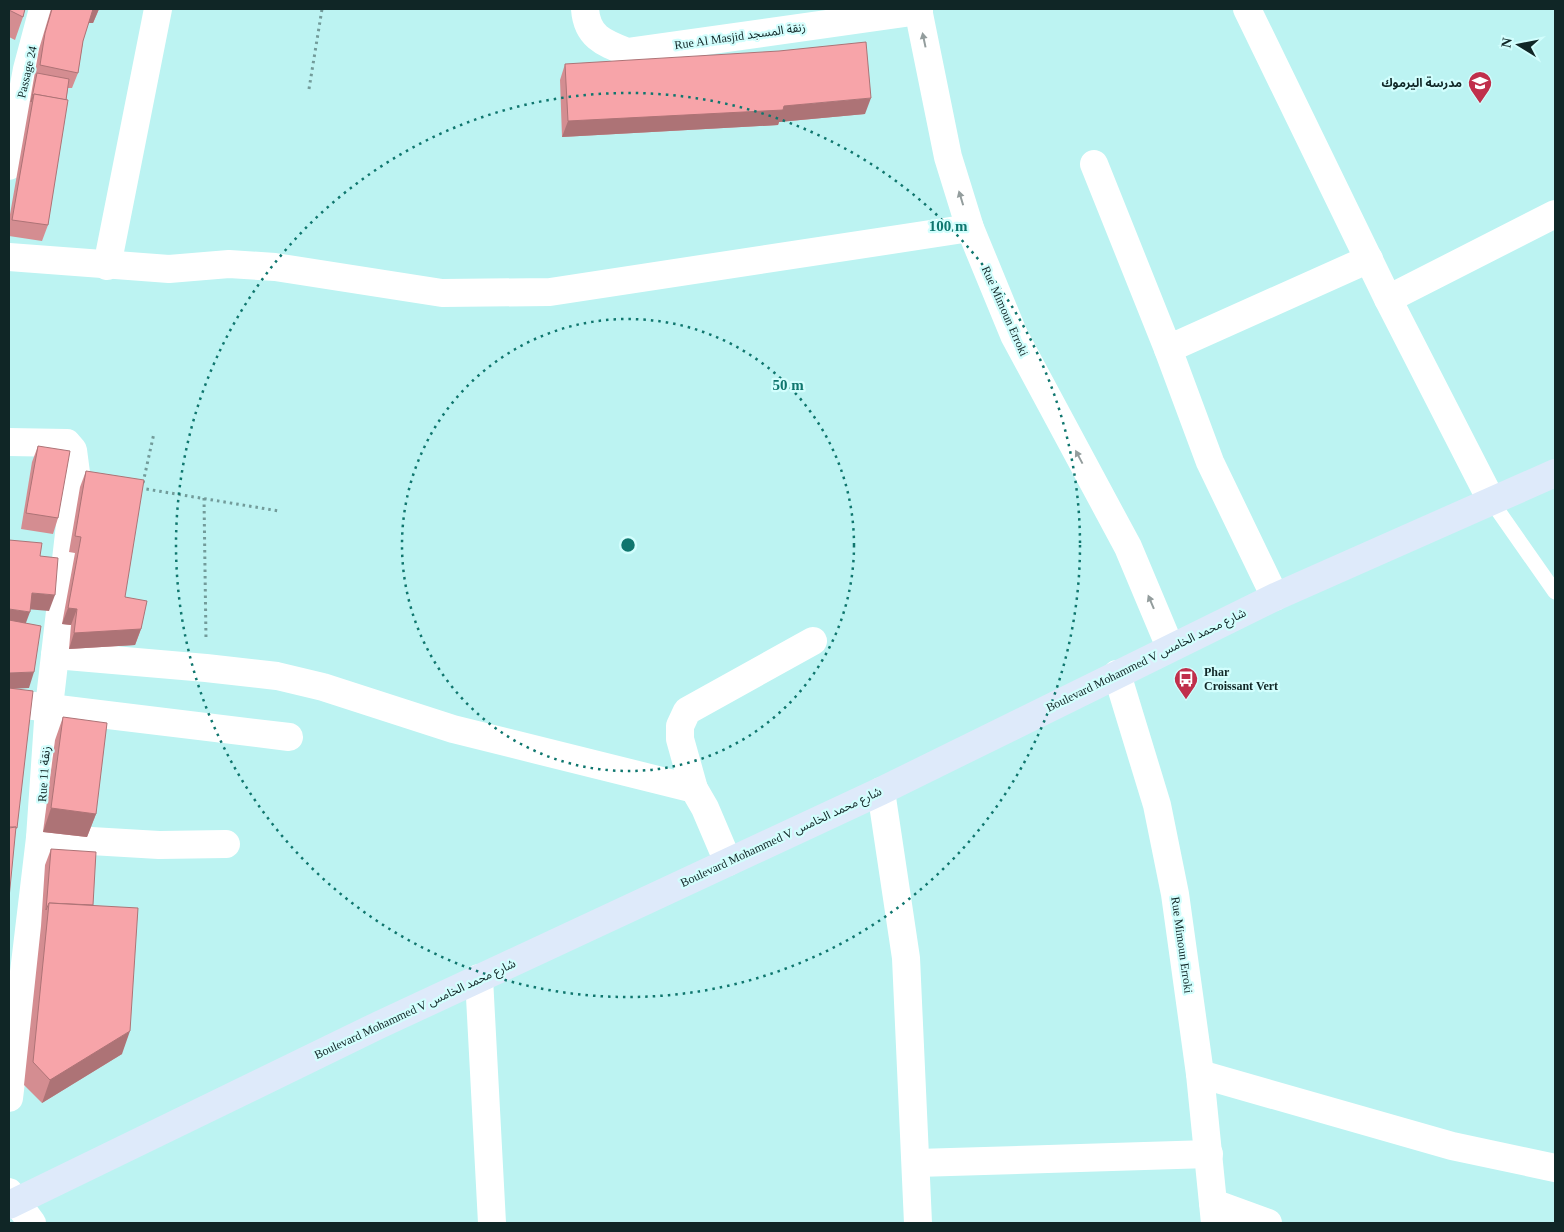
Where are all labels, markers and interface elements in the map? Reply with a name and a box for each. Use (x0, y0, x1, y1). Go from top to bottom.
street label: Rue Al Masjid زنقة المسجد (674, 20, 806, 52)
north arrow (1494, 20, 1544, 70)
one-way arrow (920, 32, 928, 48)
text: N (1498, 37, 1515, 49)
street label: Passage 24 (14, 45, 40, 99)
school or university icon: مدرسة اليرموك (1467, 70, 1493, 104)
place label: مدرسة اليرموك (1381, 76, 1462, 90)
one-way arrow (957, 191, 964, 206)
text: 100 m (929, 218, 968, 234)
street label: Rue Mimoun Erroki (979, 264, 1031, 359)
text: 50 m (772, 377, 804, 393)
one-way arrow (1075, 450, 1083, 464)
centre of rings (619, 536, 637, 554)
one-way arrow (1147, 594, 1155, 609)
street label: Boulevard Mohammed V شارع محمد الخامس (1044, 605, 1249, 716)
place label: Phar Croissant Vert (1204, 665, 1278, 693)
bus stop icon: Phar Croissant Vert (1173, 666, 1199, 700)
street label: Rue 11 زنقة (35, 746, 53, 802)
street label: Boulevard Mohammed V شارع محمد الخامس (678, 784, 885, 892)
street label: Rue Mimoun Erroki (1168, 896, 1196, 995)
street label: Boulevard Mohammed V شارع محمد الخامس (312, 956, 519, 1064)

